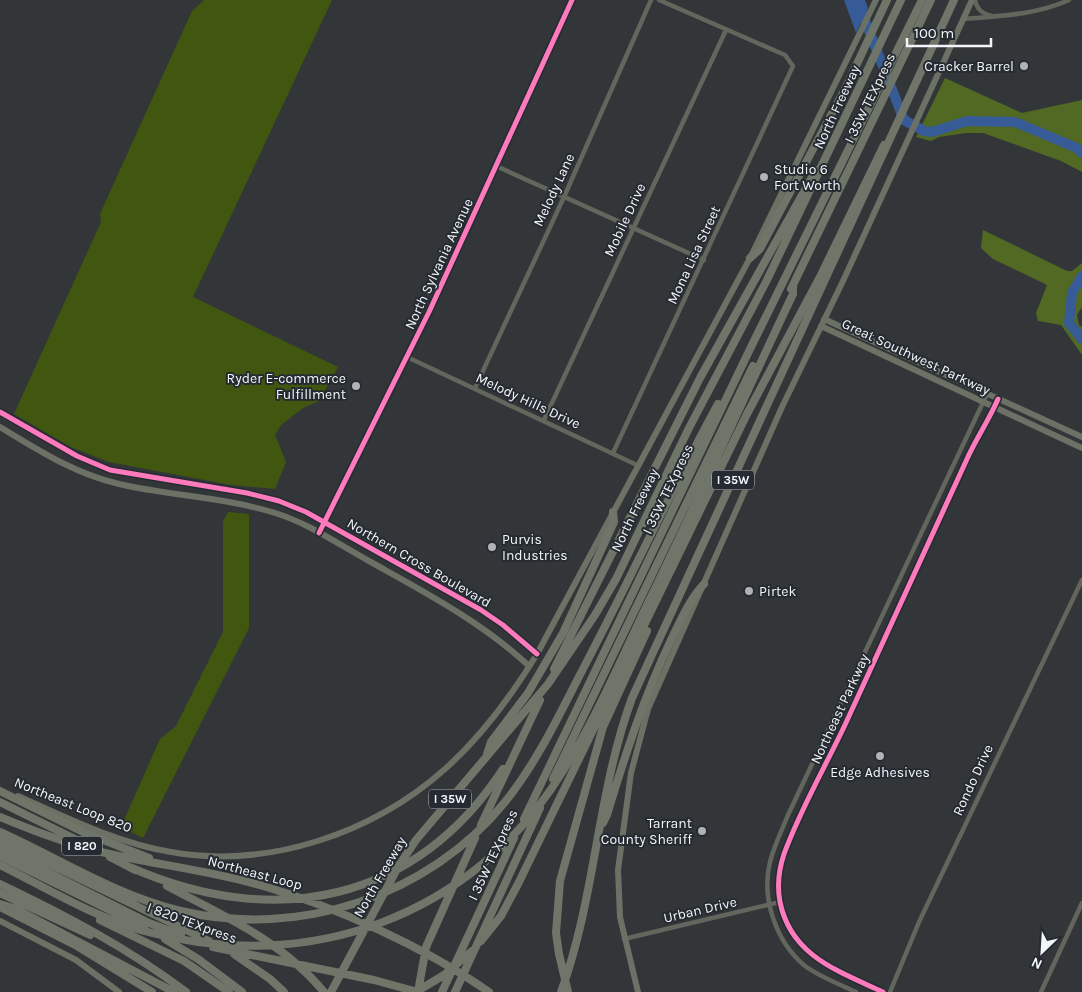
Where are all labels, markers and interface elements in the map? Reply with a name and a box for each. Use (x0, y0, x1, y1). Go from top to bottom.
scale bar (907, 15, 991, 47)
text: 100 m (914, 24, 954, 42)
street label: I 35W TEXpress (841, 50, 899, 146)
place label: Cracker Barrel (924, 58, 1014, 75)
marker: Cracker Barrel (1018, 60, 1030, 72)
street label: North Freeway (810, 62, 864, 152)
street label: Melody Lane (530, 151, 578, 229)
place label: Studio 6 Fort Worth (774, 161, 841, 194)
marker: Studio 6 Fort Worth (758, 171, 770, 183)
street label: Mobile Drive (601, 181, 649, 259)
street label: North Sylvania Avenue (401, 196, 477, 332)
street label: Mona Lisa Street (664, 203, 724, 307)
street label: Great Southwest Parkway (839, 315, 993, 399)
street label: Melody Hills Drive (473, 369, 583, 433)
place label: Ryder E-commerce Fulfillment (227, 370, 346, 403)
marker: Ryder E-commerce Fulfillment (350, 380, 362, 392)
street label: I 35W TEXpress (639, 441, 697, 537)
street label: North Freeway (608, 465, 663, 554)
road number: I 35W (712, 470, 754, 490)
street label: Northern Cross Boulevard (344, 515, 494, 611)
place label: Purvis Industries (502, 531, 568, 564)
marker: Purvis Industries (486, 541, 498, 553)
place label: Pirtek (759, 583, 796, 600)
marker: Pirtek (743, 585, 755, 597)
street label: Northeast Parkway (807, 651, 873, 767)
street label: Rondo Drive (949, 742, 997, 818)
marker: Edge Adhesives (874, 750, 886, 762)
place label: Edge Adhesives (830, 764, 930, 781)
street label: Northeast Loop 820 (12, 774, 134, 836)
road number: I 35W (429, 790, 471, 809)
street label: I 35W TEXpress (465, 807, 521, 903)
place label: Tarrant County Sheriff (601, 815, 692, 848)
marker: Tarrant County Sheriff (696, 825, 708, 837)
street label: North Freeway (350, 833, 410, 920)
road number: I 820 (62, 836, 102, 856)
street label: Northeast Loop (206, 852, 304, 894)
street label: Urban Drive (662, 893, 738, 927)
street label: I 820 TEXpress (145, 899, 239, 947)
north arrow (1017, 927, 1067, 977)
text: N (1029, 954, 1045, 973)

